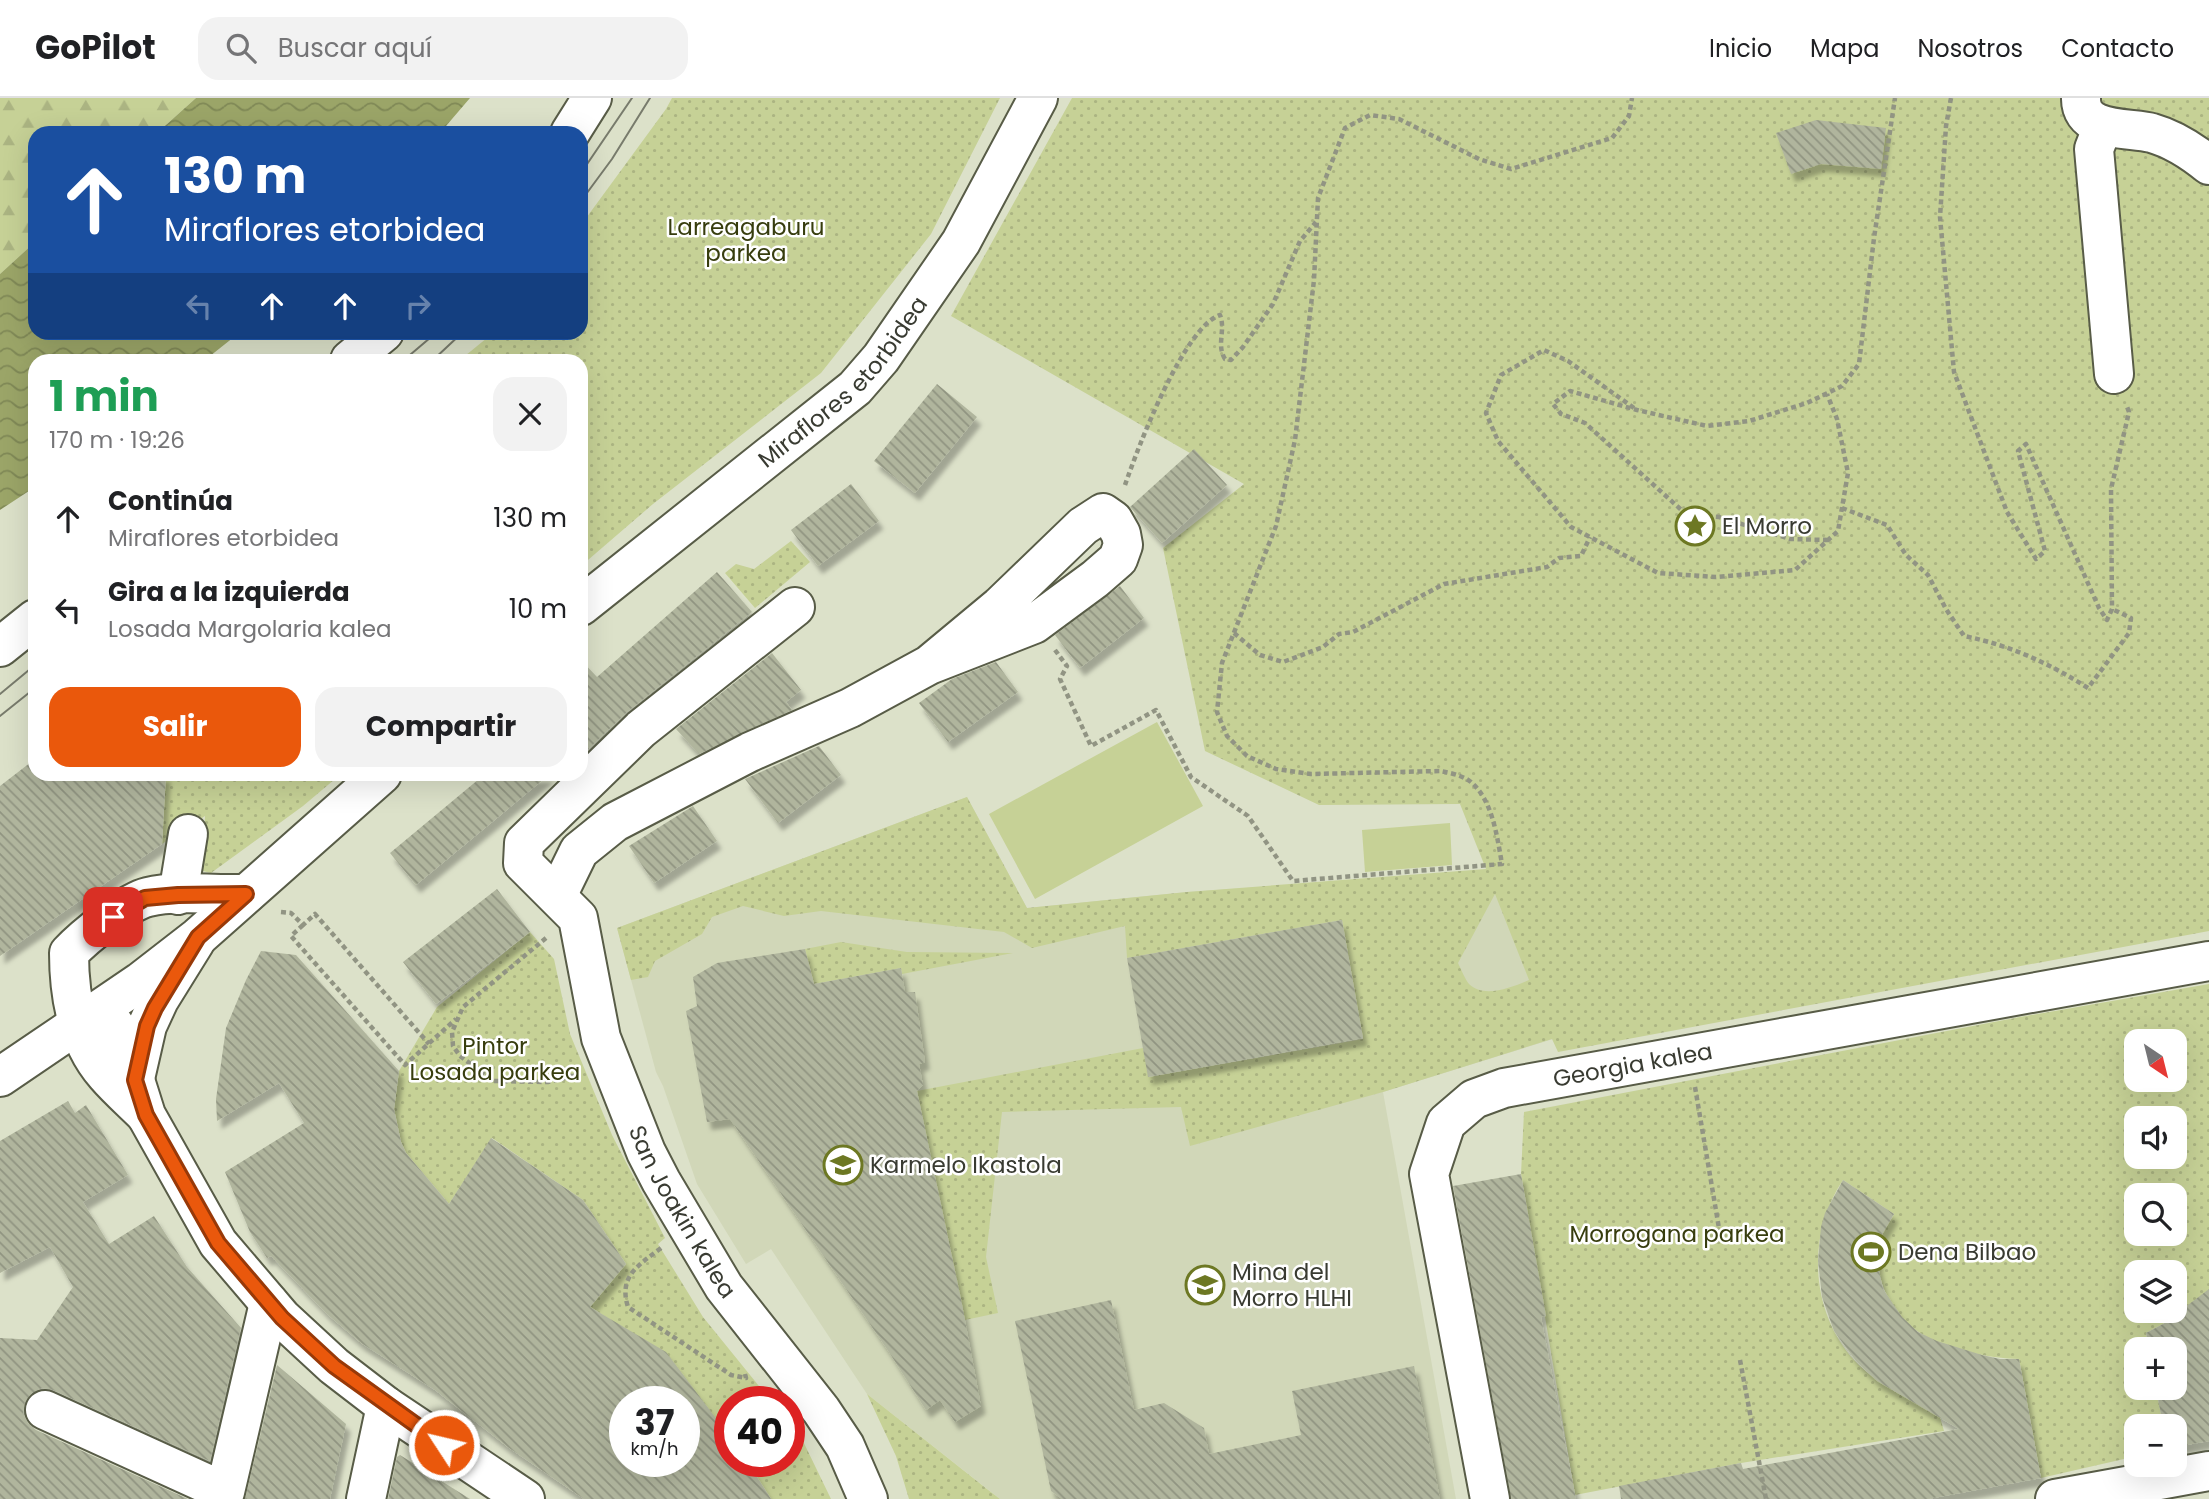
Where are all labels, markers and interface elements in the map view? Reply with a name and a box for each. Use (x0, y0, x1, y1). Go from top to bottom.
search box (198, 17, 688, 80)
text: GoPilot (35, 24, 156, 71)
icon: search (222, 29, 260, 67)
text: Buscar aquí (278, 30, 432, 66)
text: Inicio (1709, 32, 1772, 65)
text: Mapa (1810, 32, 1879, 65)
text: Nosotros (1917, 32, 2023, 65)
text: Contacto (2061, 32, 2174, 65)
text: 130 m (164, 142, 306, 210)
icon: ahead (49, 154, 140, 245)
text: Miraflores etorbidea (164, 207, 485, 252)
park label: Larreagaburu parkea (667, 211, 825, 269)
icon: left (180, 287, 218, 325)
icon: ahead (253, 287, 291, 325)
icon: ahead (326, 287, 364, 325)
icon: right (399, 287, 437, 325)
street label: Miraflores etorbidea (751, 290, 935, 475)
text: 1 min (49, 367, 159, 426)
button: close (493, 377, 567, 451)
text: 170 m · 19:26 (49, 424, 185, 456)
text: Continúa (108, 483, 233, 519)
icon: ahead (49, 500, 87, 538)
text: 130 m (493, 500, 567, 536)
place icon: El Morro (1674, 505, 1716, 547)
place label: El Morro (1722, 510, 1812, 542)
text: Miraflores etorbidea (108, 522, 339, 554)
text: Gira a la izquierda (108, 574, 350, 610)
icon: left (49, 591, 87, 629)
text: 10 m (509, 591, 567, 627)
text: Losada Margolaria kalea (108, 613, 392, 645)
button: Salir (49, 687, 301, 767)
button: Compartir (315, 687, 567, 767)
pin (83, 887, 143, 947)
icon: arrive (94, 898, 132, 936)
north arrow (2124, 1029, 2188, 1092)
map controls (2124, 1029, 2187, 1477)
park label: Pintor Losada parkea (410, 1030, 580, 1088)
street label: Georgia kalea (1550, 1035, 1715, 1095)
button: sound (2124, 1106, 2187, 1169)
street label: San Joakin kalea (621, 1121, 743, 1305)
school or university icon: Karmelo Ikastola (822, 1144, 864, 1186)
place label: Karmelo Ikastola (870, 1149, 1062, 1181)
button: search (2124, 1183, 2187, 1246)
park label: Morrogana parkea (1569, 1218, 1785, 1250)
sports icon: Dena Bilbao (1850, 1231, 1892, 1273)
place label: Dena Bilbao (1898, 1236, 2036, 1268)
place label: Mina del Morro HLHI (1232, 1256, 1352, 1314)
button: layers (2124, 1260, 2187, 1323)
school or university icon: Mina del Morro HLHI (1184, 1264, 1226, 1306)
button: + (2124, 1337, 2187, 1400)
speed limit sign: 40 (714, 1386, 805, 1477)
text: 37 (635, 1398, 674, 1447)
position arrow (407, 1408, 481, 1482)
button: − (2124, 1414, 2187, 1477)
text: km/h (631, 1436, 678, 1461)

